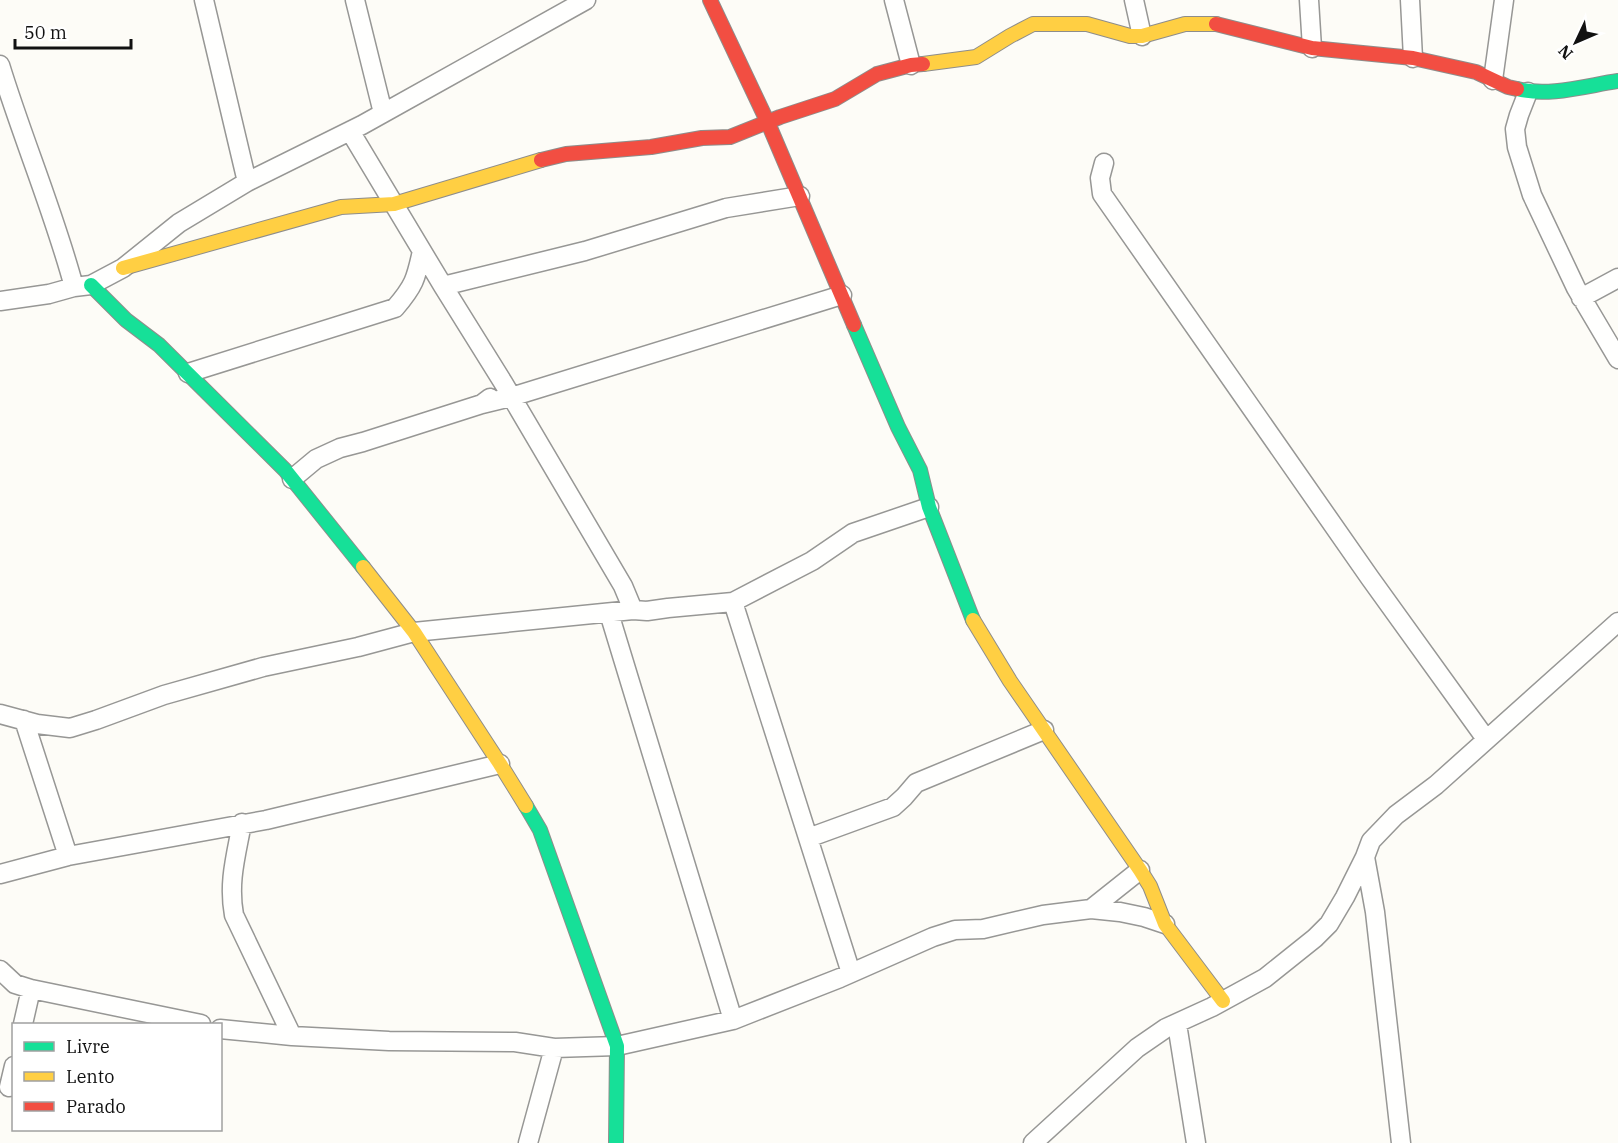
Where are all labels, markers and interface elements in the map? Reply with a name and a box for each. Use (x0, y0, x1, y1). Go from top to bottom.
scale bar (15, 12, 130, 50)
north arrow (1546, 12, 1606, 72)
text: 50 m (24, 21, 67, 44)
text: N (1554, 41, 1577, 64)
legend (12, 1023, 222, 1131)
text: Livre (66, 1035, 110, 1058)
text: Lento (66, 1065, 114, 1088)
text: Parado (66, 1095, 126, 1118)

